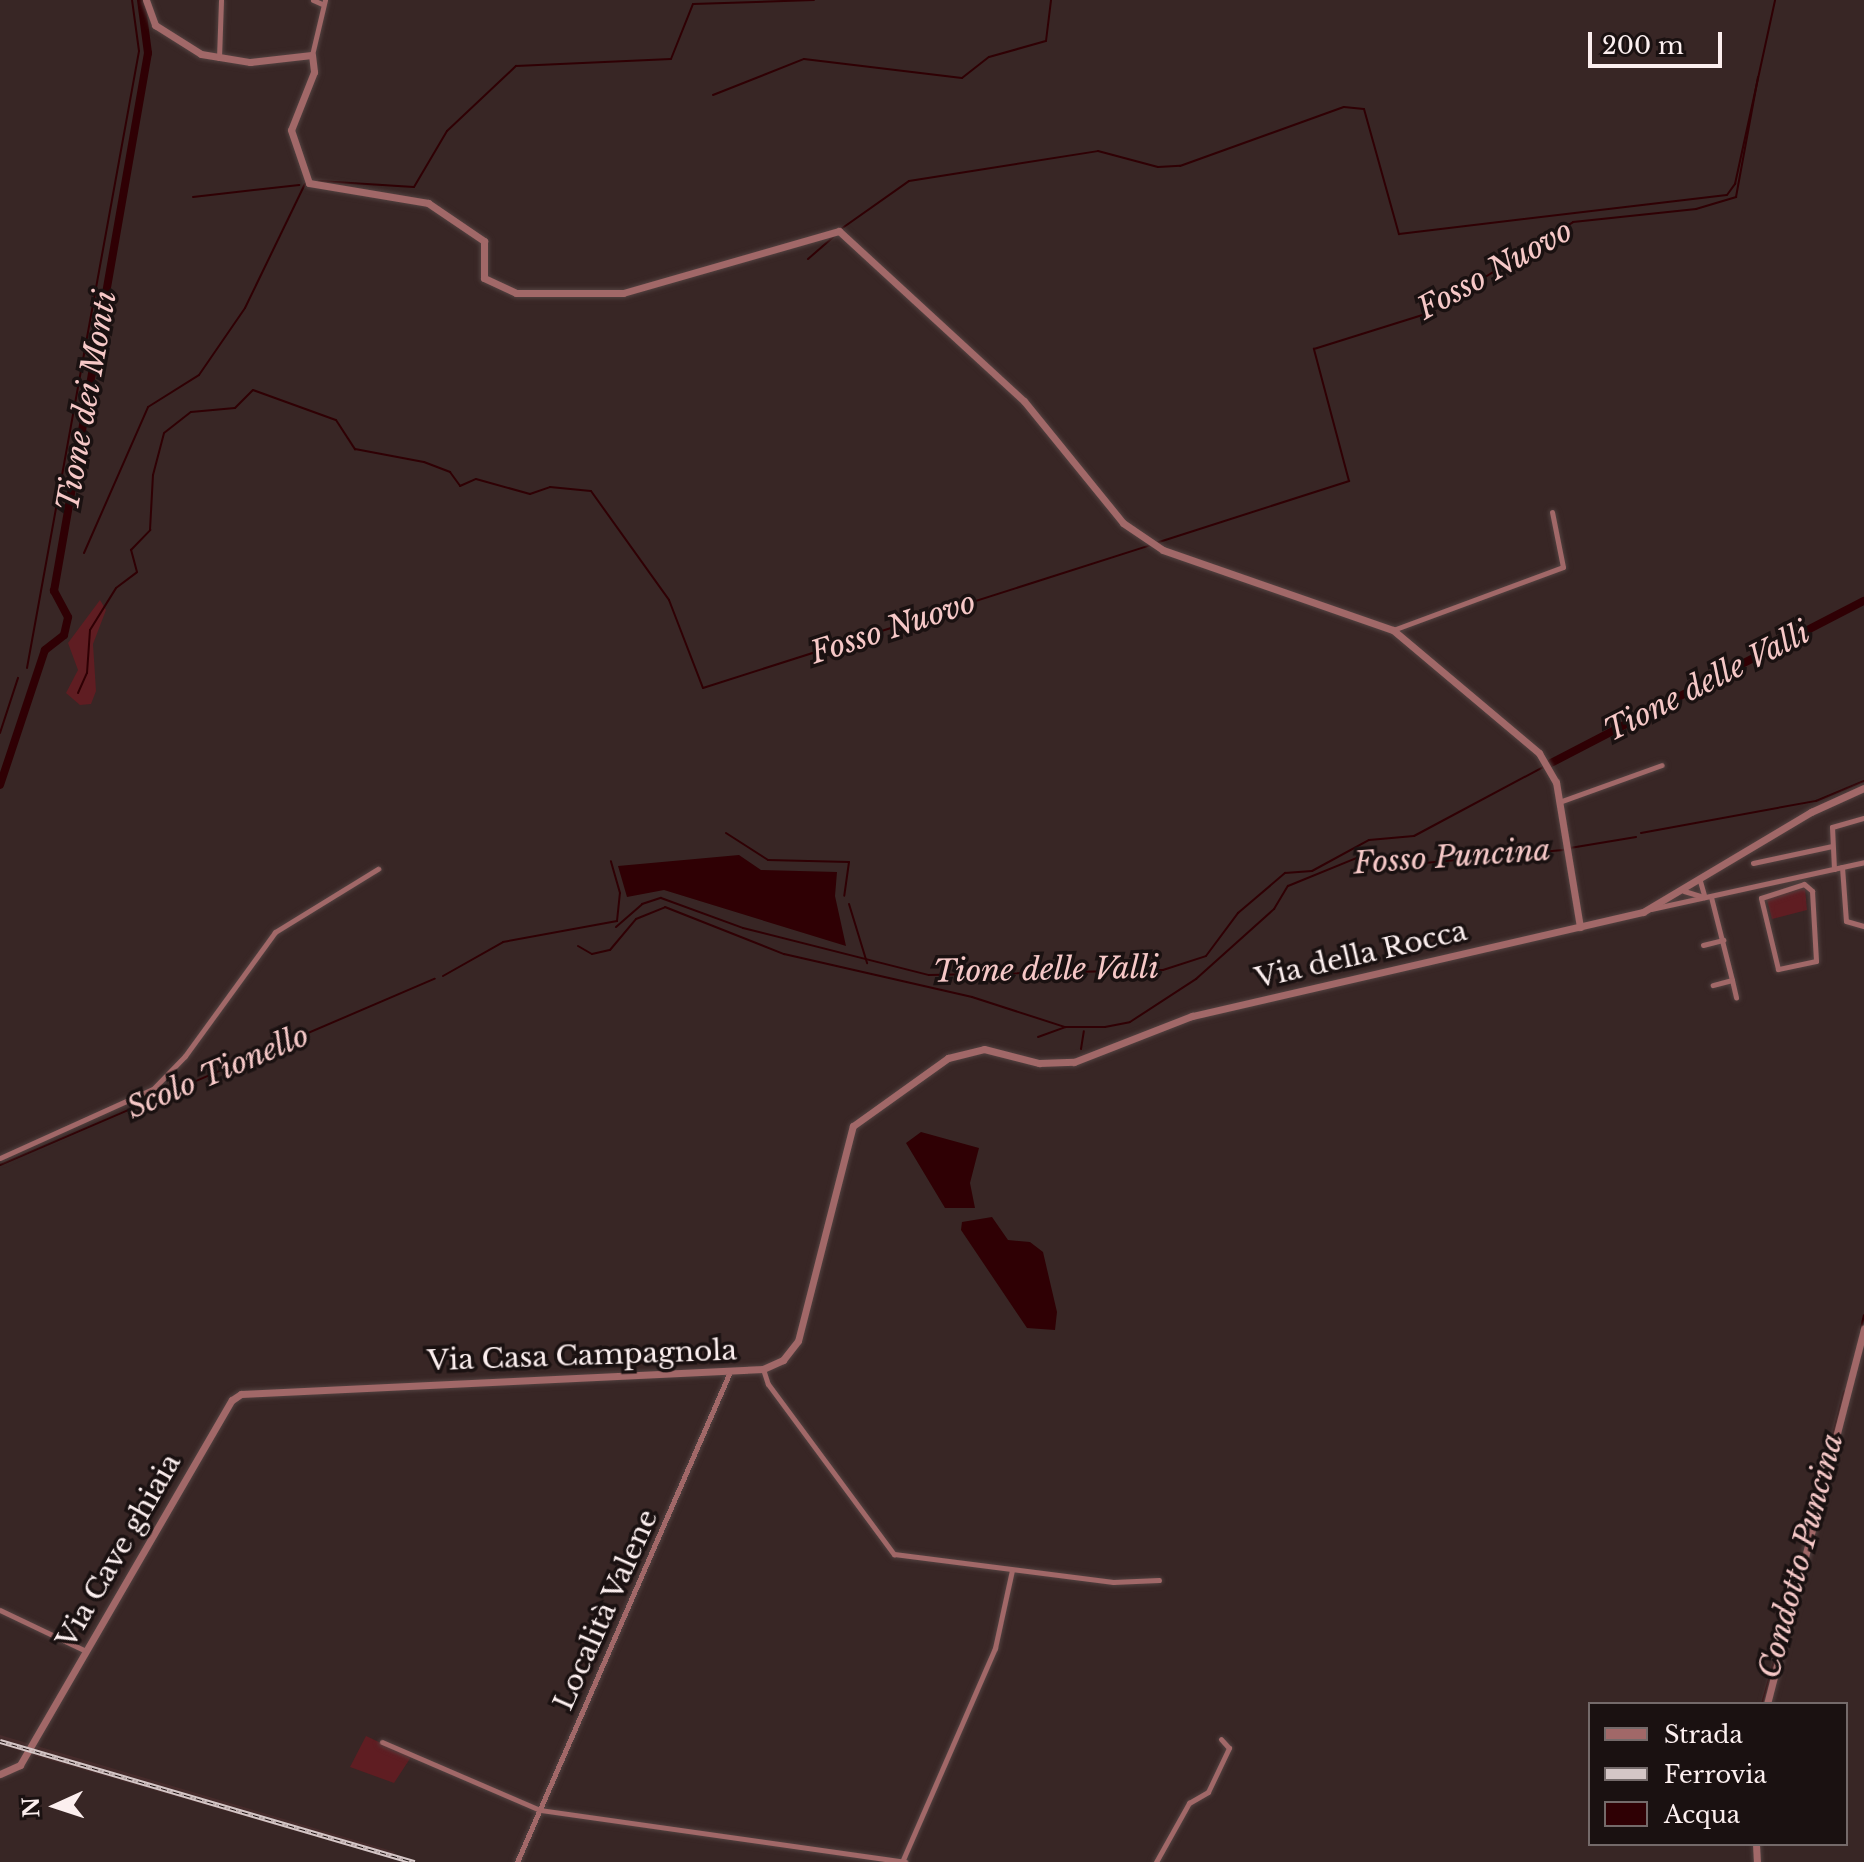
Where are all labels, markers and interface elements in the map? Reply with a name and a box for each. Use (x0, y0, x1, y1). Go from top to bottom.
scale bar (1592, 16, 1726, 66)
text: 200 m (1602, 31, 1684, 60)
water label: Fosso Nuovo (1411, 213, 1579, 327)
water label: Tione dei Monti (50, 287, 124, 515)
water label: Fosso Nuovo (806, 584, 980, 672)
water label: Tione delle Valli (1598, 615, 1816, 749)
water label: Fosso Puncina (1352, 832, 1552, 882)
street label: Via della Rocca (1251, 914, 1471, 996)
water label: Tione delle Valli (933, 950, 1159, 990)
water label: Scolo Tionello (121, 1017, 315, 1127)
street label: Via Casa Campagnola (426, 1334, 738, 1378)
water label: Condotto Puncina (1751, 1430, 1851, 1682)
street label: Via Cave ghiaia (50, 1448, 188, 1654)
street label: Località Valene (546, 1504, 666, 1716)
legend (1588, 1702, 1848, 1846)
text: Strada (1664, 1720, 1743, 1749)
text: Ferrovia (1664, 1760, 1767, 1789)
north arrow (16, 1766, 96, 1846)
text: N (18, 1796, 46, 1818)
text: Acqua (1664, 1800, 1740, 1829)

